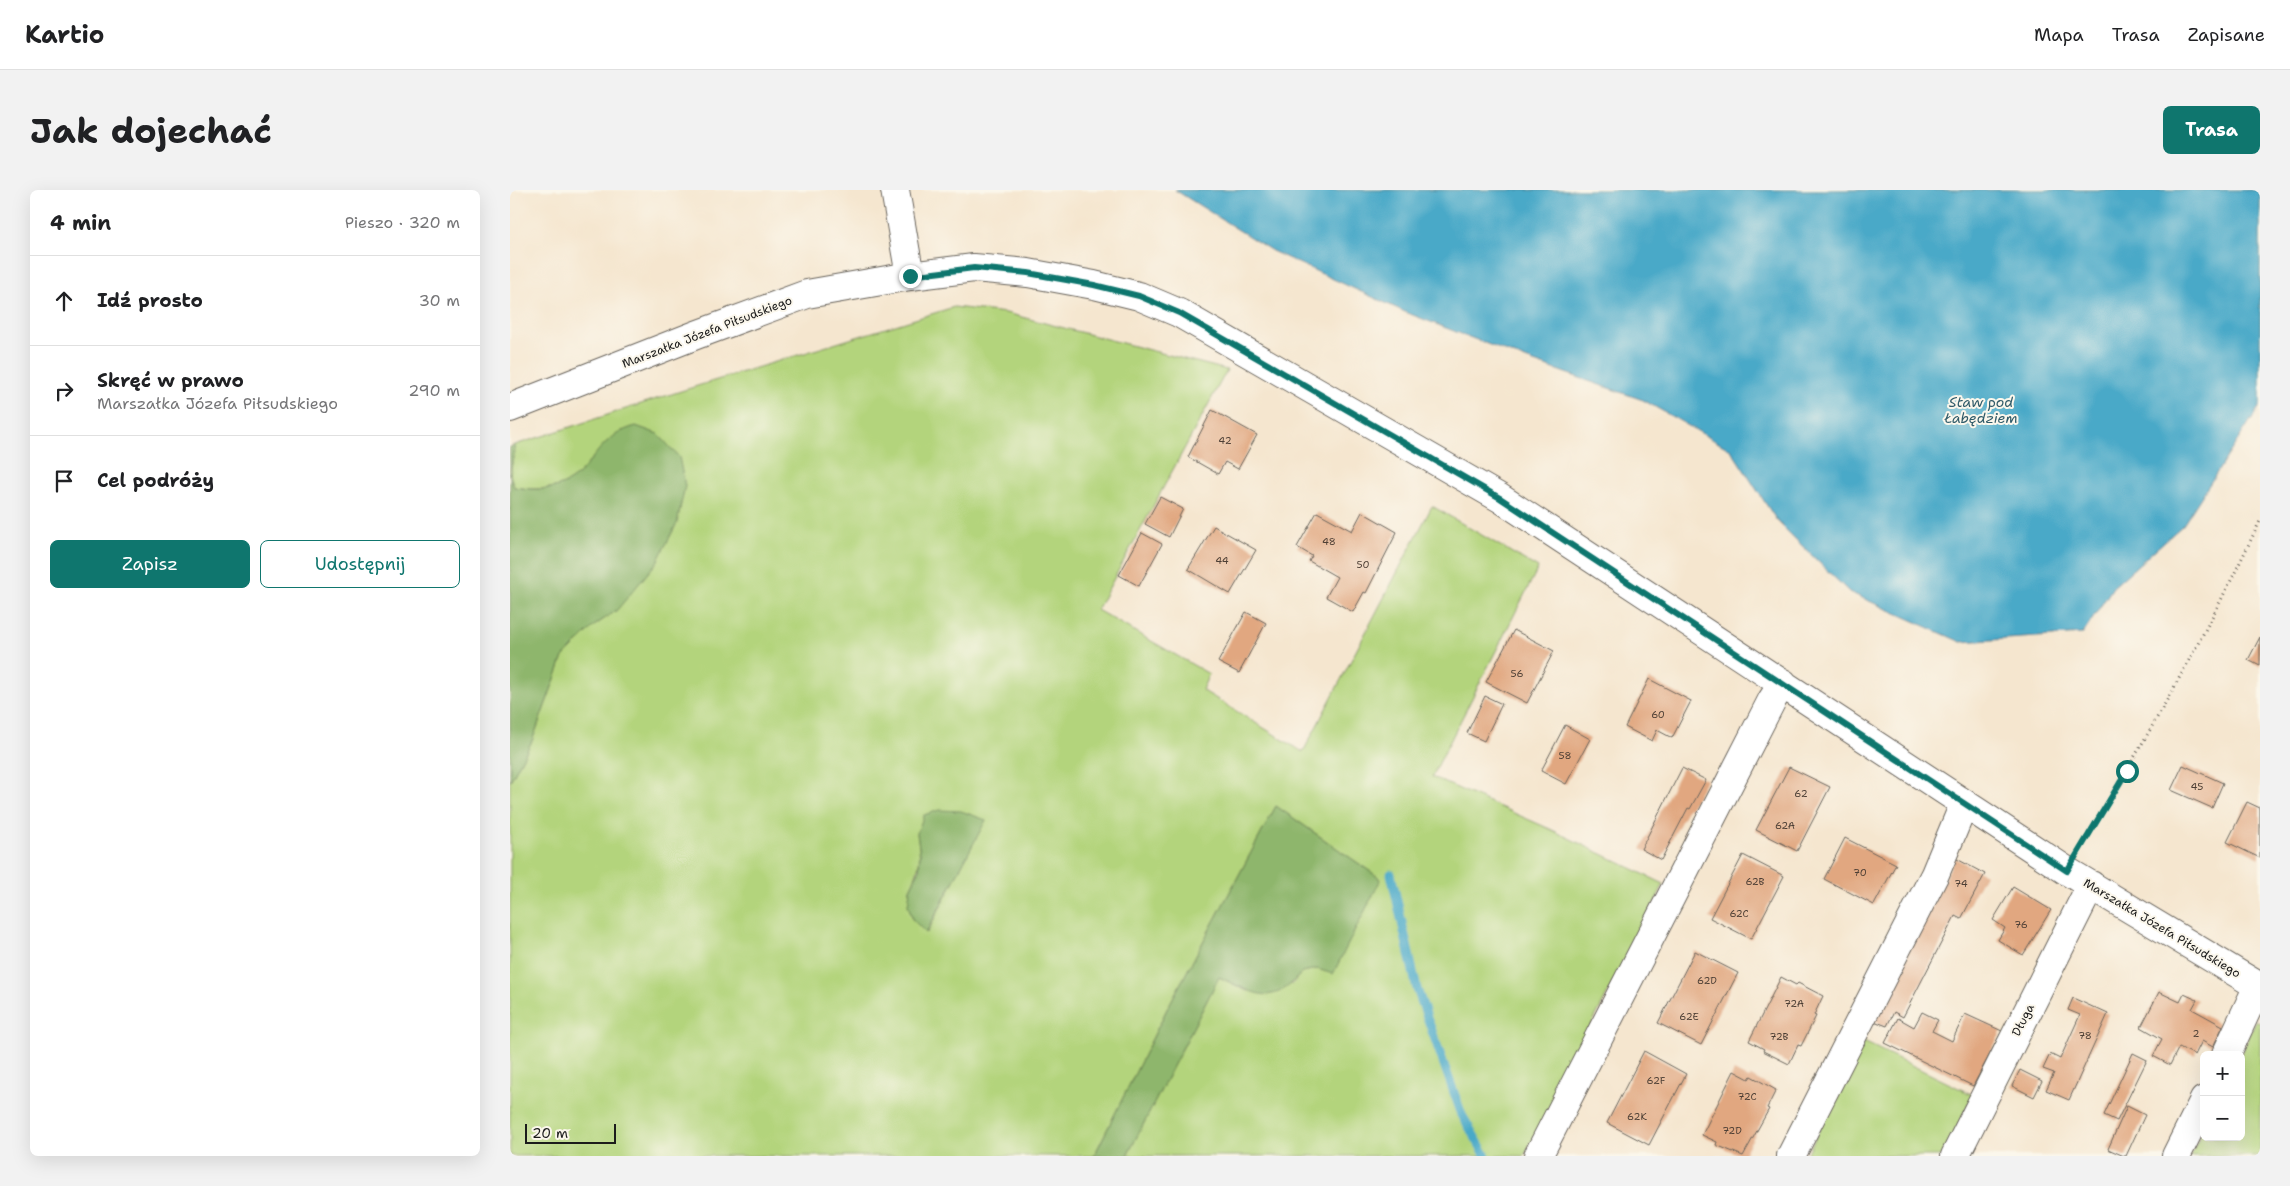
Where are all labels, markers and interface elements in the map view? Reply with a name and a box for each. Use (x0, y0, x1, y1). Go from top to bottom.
text: Kartio (25, 19, 104, 51)
text: Mapa (2034, 23, 2084, 47)
text: Trasa (2112, 23, 2160, 47)
text: Zapisane (2188, 23, 2265, 47)
button: Trasa (2163, 106, 2260, 154)
text: Jak dojechać (30, 107, 272, 154)
text: 4 min (50, 209, 111, 237)
text: Pieszo · 320 m (345, 212, 460, 233)
route end (899, 265, 922, 288)
icon: ahead (50, 287, 78, 315)
text: Idź prosto (97, 288, 203, 313)
text: 30 m (419, 290, 460, 311)
street label: Marszałka Józefa Piłsudskiego (620, 292, 794, 372)
text: Skręć w prawo (97, 368, 244, 393)
icon: right (50, 377, 78, 405)
text: 290 m (408, 380, 460, 401)
text: Marszałka Józefa Piłsudskiego (97, 393, 338, 414)
water label: Staw pod Łabędziem (1943, 393, 2018, 427)
house number: 42 (1218, 434, 1232, 447)
icon: arrive (50, 467, 78, 495)
text: Cel podróży (97, 468, 214, 493)
house number: 48 (1322, 535, 1336, 548)
button: Zapisz (50, 540, 250, 588)
button: Udostępnij (260, 540, 460, 588)
house number: 44 (1215, 554, 1229, 567)
house number: 50 (1356, 558, 1370, 571)
house number: 56 (1511, 667, 1523, 680)
house number: 60 (1651, 708, 1665, 721)
house number: 58 (1559, 749, 1571, 762)
route start (2116, 760, 2139, 783)
house number: 45 (2191, 780, 2203, 793)
house number: 62 (1794, 787, 1808, 800)
house number: 62A (1775, 819, 1795, 832)
house number: 70 (1853, 866, 1867, 879)
house number: 62B (1745, 875, 1765, 888)
street label: Marszałka Józefa Piłsudskiego (2080, 875, 2244, 981)
house number: 74 (1954, 877, 1968, 890)
house number: 62C (1729, 907, 1749, 920)
house number: 76 (2014, 918, 2028, 931)
house number: 62D (1697, 974, 1717, 987)
house number: 72A (1784, 997, 1804, 1010)
street label: Długa (2008, 1001, 2038, 1039)
house number: 62E (1679, 1010, 1699, 1023)
house number: 2 (2193, 1027, 2200, 1040)
house number: 78 (2078, 1029, 2092, 1042)
house number: 72B (1770, 1030, 1789, 1043)
map controls (2200, 1051, 2245, 1141)
button: + (2200, 1051, 2245, 1096)
house number: 62F (1647, 1074, 1666, 1087)
house number: 72C (1737, 1090, 1757, 1103)
button: − (2200, 1096, 2245, 1141)
house number: 62K (1627, 1110, 1647, 1123)
scale bar (525, 1121, 616, 1144)
text: 20 m (532, 1124, 568, 1142)
house number: 72D (1722, 1124, 1742, 1137)

